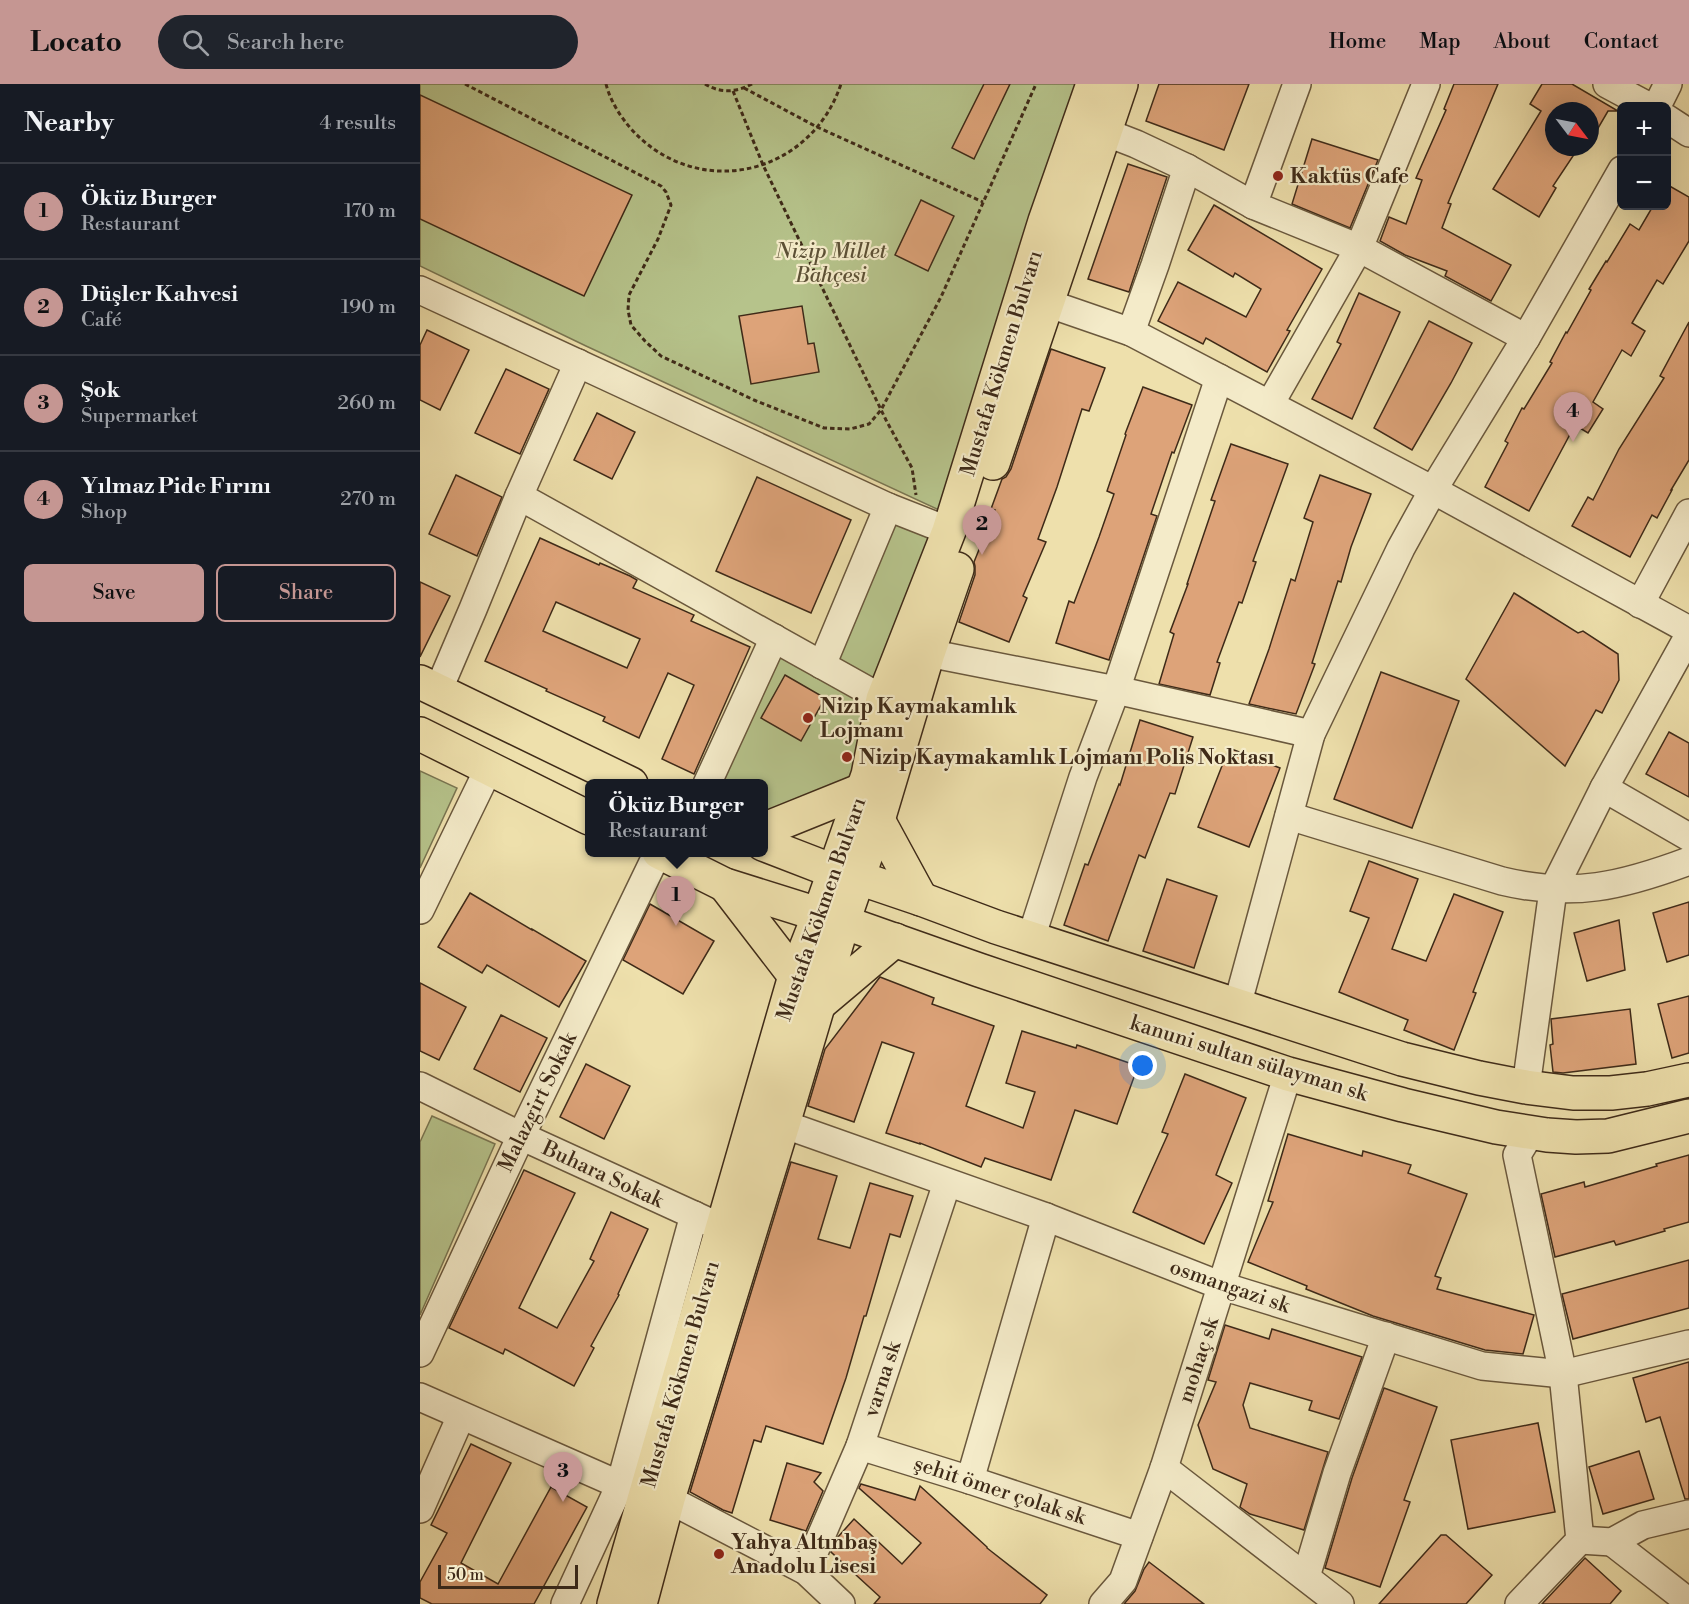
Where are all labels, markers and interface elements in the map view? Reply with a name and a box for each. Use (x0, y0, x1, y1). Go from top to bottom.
search box (158, 15, 578, 69)
text: Locato (30, 25, 122, 60)
icon: search (179, 26, 212, 59)
text: Search here (227, 29, 344, 56)
text: Home (1329, 29, 1386, 55)
text: Map (1419, 29, 1461, 55)
text: About (1494, 29, 1551, 55)
text: Contact (1584, 29, 1659, 55)
north arrow (1545, 102, 1599, 156)
map controls (1617, 102, 1671, 210)
button: + (1617, 102, 1671, 156)
text: Nearby (24, 107, 114, 139)
text: 4 results (319, 111, 396, 136)
button: − (1617, 156, 1671, 210)
place label: Kaktüs Cafe (1290, 164, 1409, 190)
marker: Kaktüs Cafe (1271, 169, 1285, 183)
text: Öküz Burger (81, 185, 217, 212)
text: 1 (39, 199, 48, 224)
text: 170 m (344, 199, 396, 224)
text: Restaurant (81, 212, 180, 237)
park label: Nizip Millet Bahçesi (775, 239, 888, 289)
street label: Mustafa Kökmen Bulvarı (955, 247, 1049, 479)
text: Düşler Kahvesi (81, 281, 238, 308)
text: 2 (37, 295, 50, 320)
text: 190 m (341, 295, 396, 320)
text: Café (81, 308, 122, 333)
text: Şok (81, 377, 120, 404)
text: 3 (37, 391, 50, 416)
text: 260 m (338, 391, 396, 416)
pin: 4 (1554, 392, 1592, 442)
text: Supermarket (81, 404, 198, 429)
text: Yılmaz Pide Fırını (81, 473, 271, 500)
text: 4 (37, 487, 50, 512)
text: 270 m (340, 487, 396, 512)
text: Shop (81, 500, 127, 525)
pin: 2 (962, 506, 1002, 555)
button: Save (24, 564, 204, 622)
button: Share (216, 564, 396, 622)
place label: Nizip Kaymakamlık Lojmanı (820, 694, 1018, 744)
marker: Nizip Kaymakamlık Lojmanı (801, 711, 815, 725)
place label: Nizip Kaymakamlık Lojmanı Polis Noktası (859, 745, 1275, 771)
marker: Nizip Kaymakamlık Lojmanı Polis Noktası (840, 750, 854, 764)
popup (585, 779, 768, 857)
text: Öküz Burger (609, 792, 744, 819)
street label: Mustafa Kökmen Bulvarı (771, 794, 872, 1025)
text: Restaurant (609, 819, 708, 844)
pin: 1 (656, 876, 696, 926)
street label: kanuni sultan sülayman sk (1127, 1010, 1372, 1108)
street label: Malazgirt Sokak (493, 1027, 583, 1177)
your location (1128, 1051, 1157, 1080)
street label: Buhara Sokak (537, 1135, 668, 1215)
street label: osmangazi sk (1166, 1254, 1294, 1320)
street label: Mustafa Kökmen Bulvarı (636, 1258, 726, 1491)
street label: mohaç sk (1173, 1313, 1225, 1406)
street label: varna sk (858, 1337, 908, 1421)
street label: şehit ömer çolak sk (910, 1451, 1090, 1531)
pin: 3 (544, 1452, 582, 1502)
place label: Yahya Altınbaş Anadolu Lisesi (730, 1530, 878, 1580)
marker: Yahya Altınbaş Anadolu Lisesi (712, 1547, 726, 1561)
scale bar (438, 1562, 578, 1590)
text: 50 m (447, 1565, 484, 1585)

